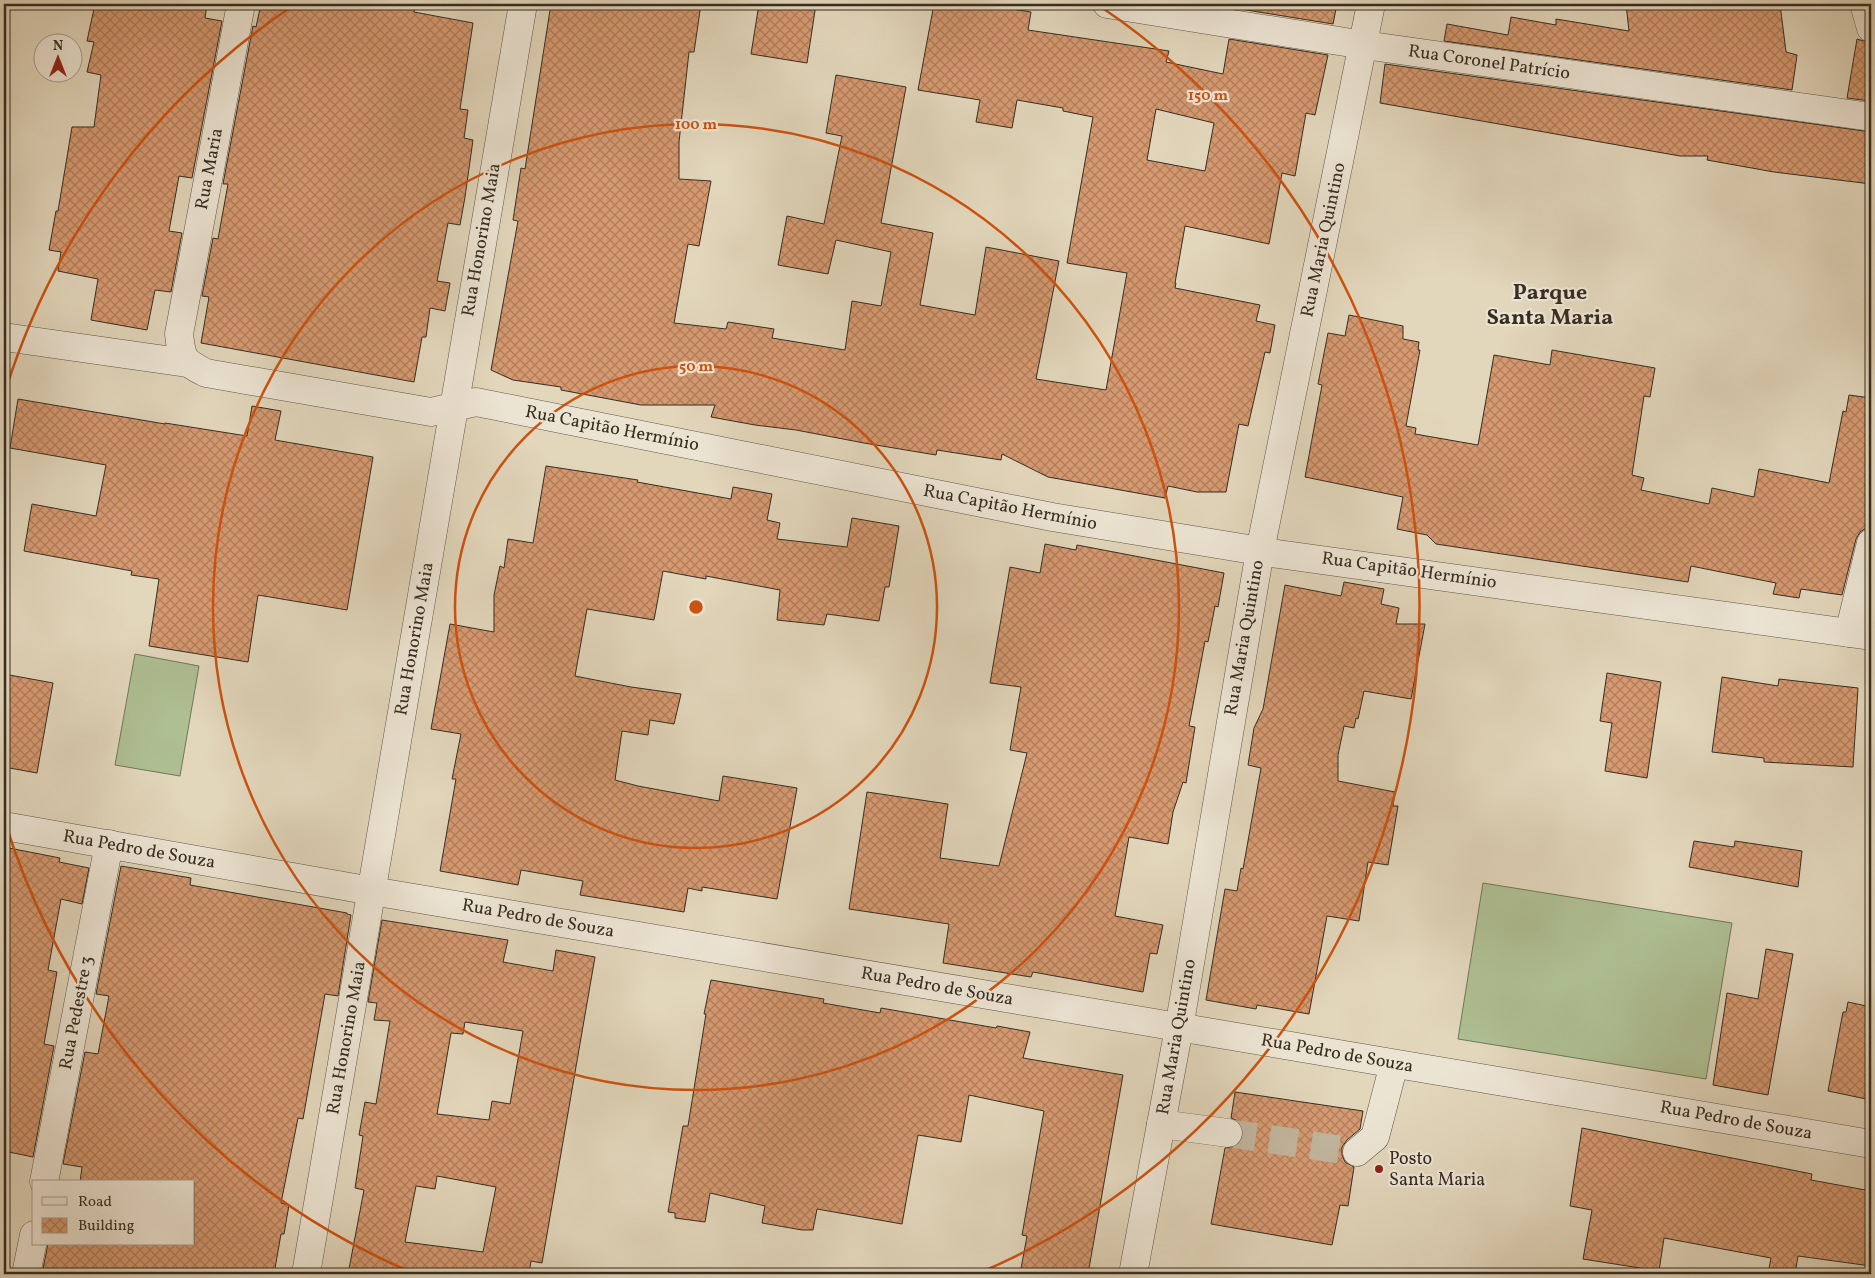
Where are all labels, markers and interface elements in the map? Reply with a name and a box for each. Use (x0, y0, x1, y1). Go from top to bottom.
north arrow (32, 32, 82, 82)
text: N (53, 37, 63, 56)
street label: Rua Coronel Patrício (1406, 39, 1572, 87)
text: 150 m (1188, 86, 1228, 107)
text: 100 m (675, 115, 718, 136)
street label: Rua Maria (190, 126, 230, 212)
street label: Rua Maria Quintino (1295, 160, 1353, 320)
street label: Rua Honorino Maia (456, 161, 508, 319)
district label: Parque Santa Maria (1487, 278, 1613, 334)
text: 50 m (679, 357, 713, 378)
street label: Rua Capitão Hermínio (523, 400, 701, 458)
street label: Rua Capitão Hermínio (921, 479, 1099, 537)
street label: Rua Capitão Hermínio (1320, 546, 1498, 596)
street label: Rua Maria Quintino (1219, 558, 1271, 718)
street label: Rua Honorino Maia (389, 560, 441, 718)
centre of rings (687, 598, 705, 616)
street label: Rua Pedro de Souza (61, 824, 217, 876)
street label: Rua Pedro de Souza (460, 893, 616, 945)
street label: Rua Pedestre 3 (54, 954, 100, 1072)
street label: Rua Maria Quintino (1151, 957, 1203, 1117)
street label: Rua Honorino Maia (321, 959, 373, 1117)
street label: Rua Pedro de Souza (859, 961, 1015, 1013)
street label: Rua Pedro de Souza (1259, 1028, 1415, 1080)
street label: Rua Pedro de Souza (1658, 1095, 1814, 1147)
place label: Posto Santa Maria (1389, 1147, 1485, 1193)
marker: Posto Santa Maria (1373, 1163, 1385, 1175)
legend (32, 1180, 195, 1246)
text: Road (78, 1192, 112, 1213)
text: Building (78, 1216, 135, 1237)

